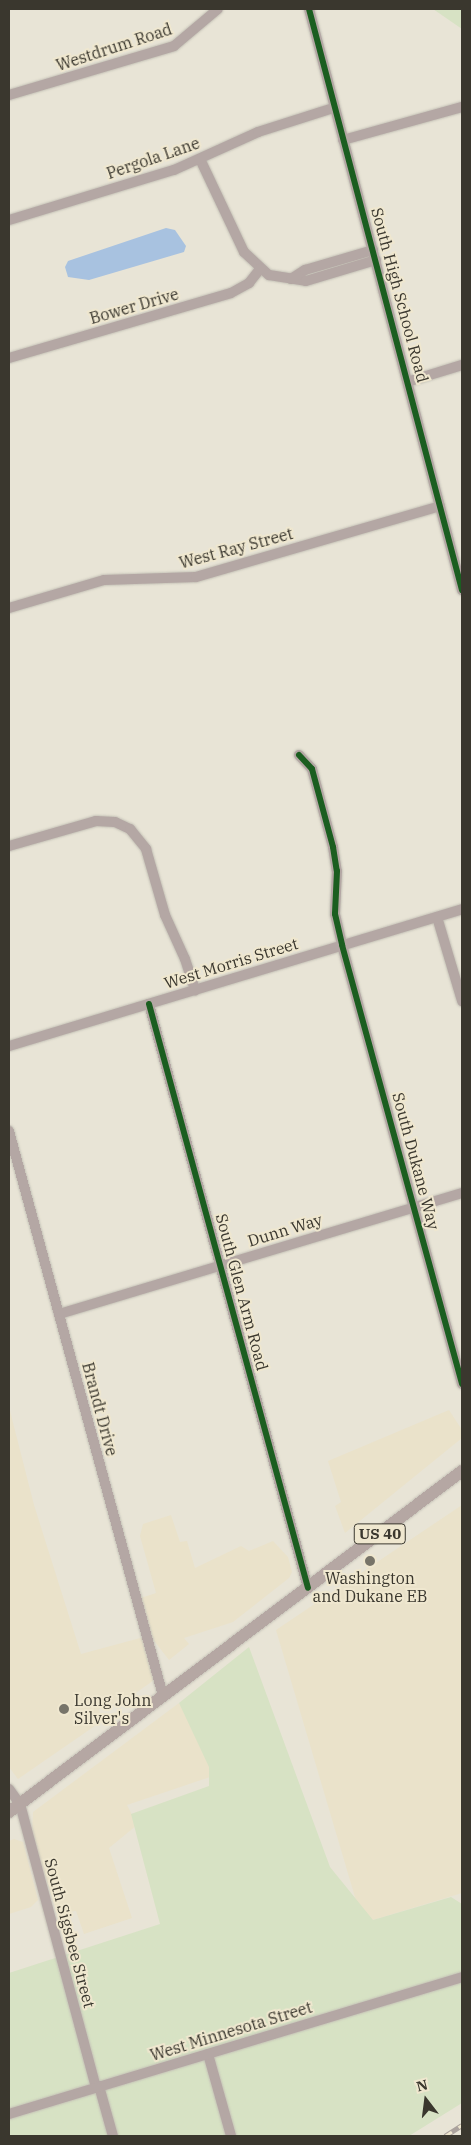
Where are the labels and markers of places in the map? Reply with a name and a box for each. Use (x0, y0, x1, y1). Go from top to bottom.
marker: Washington and Dukane EB (364, 1555, 376, 1567)
place label: Washington and Dukane EB (312, 1568, 428, 1606)
place label: Long John Silver's (74, 1690, 152, 1728)
marker: Long John Silver's (58, 1703, 70, 1715)

